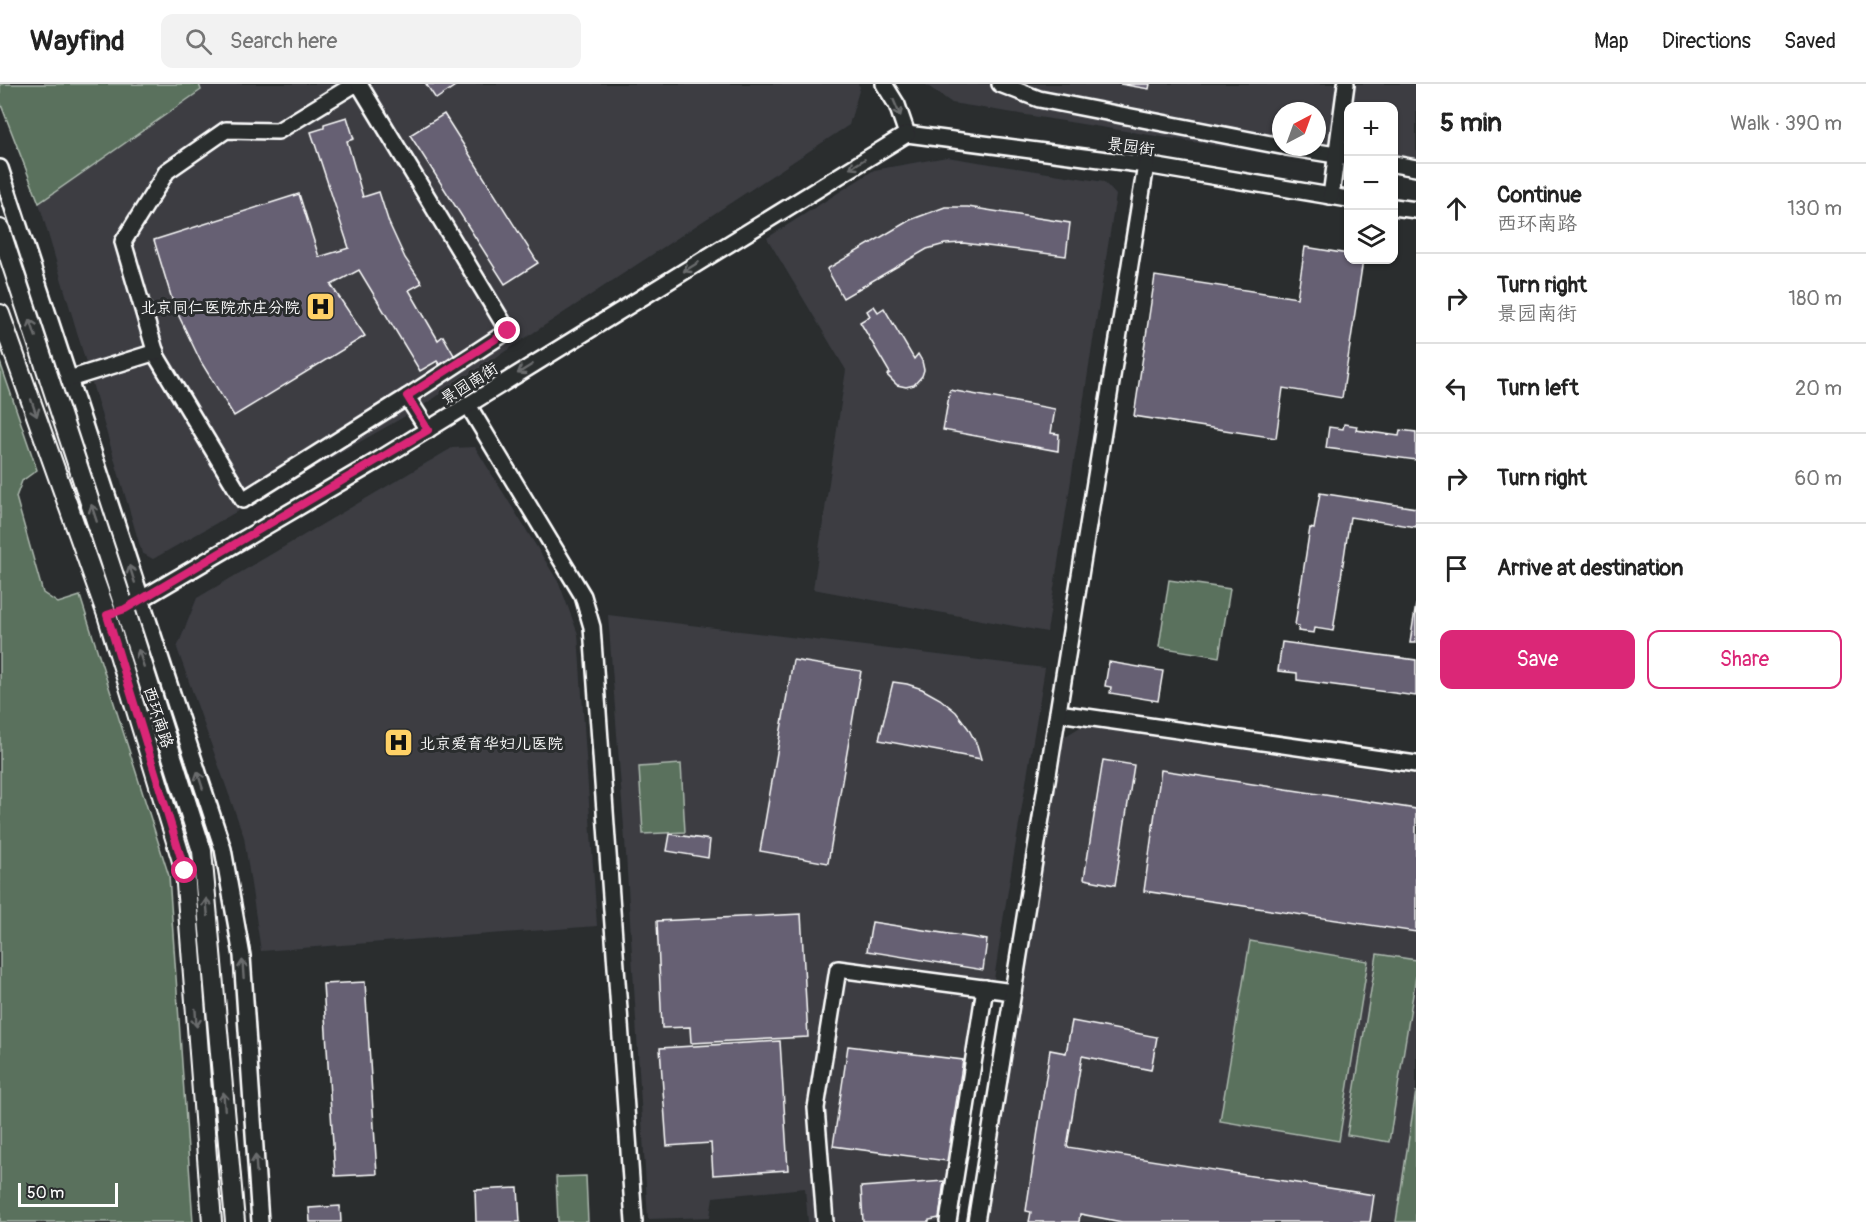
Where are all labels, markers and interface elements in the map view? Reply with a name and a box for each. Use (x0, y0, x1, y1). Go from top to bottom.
search box (161, 14, 581, 68)
text: Wayfind (30, 24, 125, 59)
icon: search (182, 25, 215, 58)
text: Search here (230, 27, 337, 55)
text: Map (1594, 28, 1629, 55)
text: Directions (1662, 28, 1751, 55)
text: Saved (1784, 28, 1836, 55)
one-way arrow (892, 98, 903, 117)
north arrow (1272, 102, 1326, 156)
map controls (1344, 102, 1398, 264)
button: + (1344, 102, 1398, 156)
text: 5 min (1440, 107, 1502, 139)
text: Walk · 390 m (1730, 111, 1842, 136)
street label: 景园街 (1106, 134, 1156, 160)
button: − (1344, 156, 1398, 210)
one-way arrow (849, 159, 866, 171)
text: Continue (1497, 181, 1581, 209)
icon: ahead (1440, 192, 1473, 225)
text: 130 m (1787, 196, 1842, 221)
button: layers (1344, 210, 1398, 264)
text: 西环南路 (1497, 211, 1577, 236)
one-way arrow (683, 261, 700, 273)
text: Turn right (1497, 271, 1587, 299)
icon: right (1440, 282, 1473, 315)
text: 180 m (1788, 286, 1842, 311)
hospital icon: 北京同仁医院亦庄分院 (305, 291, 337, 323)
place label: 北京同仁医院亦庄分院 (140, 298, 300, 318)
text: 景园南街 (1497, 301, 1577, 326)
route end (494, 317, 520, 343)
one-way arrow (26, 319, 37, 338)
street label: 景园南街 (437, 358, 502, 409)
one-way arrow (517, 364, 534, 376)
icon: left (1440, 372, 1473, 405)
text: Turn left (1497, 374, 1579, 402)
text: 20 m (1795, 376, 1842, 401)
one-way arrow (29, 398, 40, 417)
icon: right (1440, 462, 1473, 495)
text: Turn right (1497, 464, 1587, 492)
text: 60 m (1795, 466, 1842, 491)
one-way arrow (87, 504, 98, 523)
icon: arrive (1440, 552, 1473, 585)
text: Arrive at destination (1497, 554, 1683, 582)
one-way arrow (126, 565, 137, 584)
button: Save (1440, 630, 1635, 689)
button: Share (1647, 630, 1842, 689)
one-way arrow (135, 649, 146, 668)
street label: 西环南路 (139, 684, 177, 751)
hospital icon: 北京爱育华妇儿医院 (382, 727, 414, 759)
place label: 北京爱育华妇儿医院 (419, 734, 563, 754)
one-way arrow (193, 771, 204, 789)
route start (171, 857, 197, 883)
one-way arrow (201, 897, 212, 917)
one-way arrow (237, 960, 248, 980)
one-way arrow (191, 1008, 202, 1028)
one-way arrow (219, 1092, 230, 1111)
one-way arrow (250, 1154, 261, 1174)
scale bar (18, 1180, 118, 1208)
text: 50 m (27, 1183, 64, 1203)

